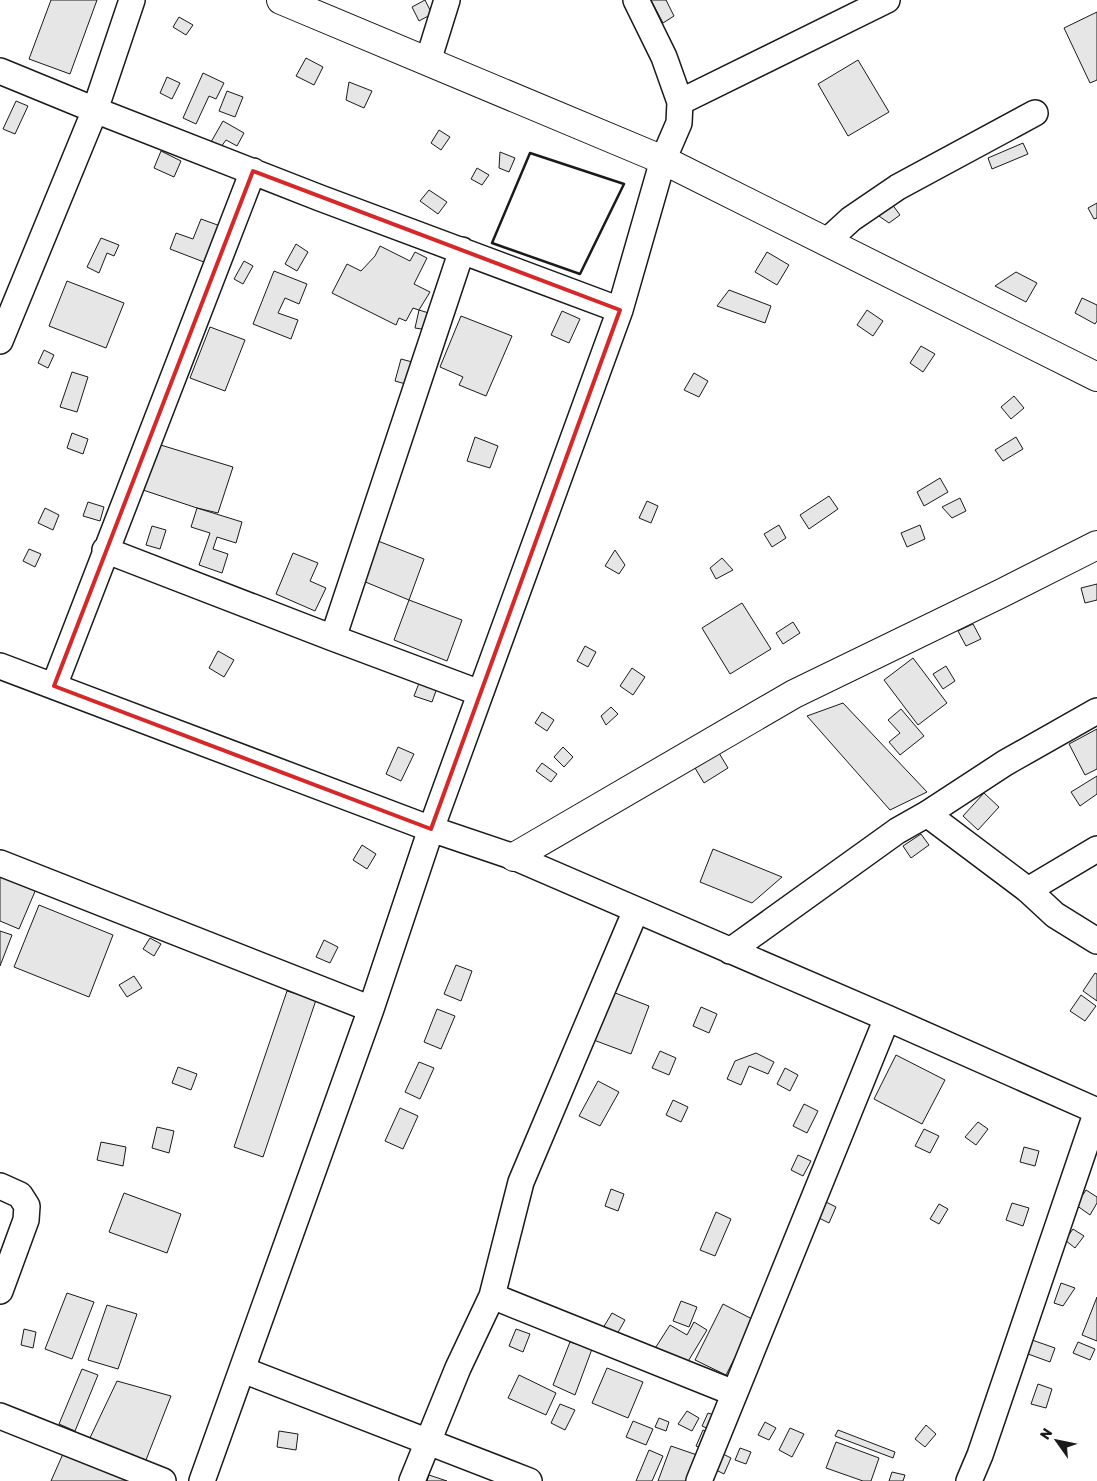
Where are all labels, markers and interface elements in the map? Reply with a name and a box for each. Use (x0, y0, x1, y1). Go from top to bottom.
north arrow (1032, 1416, 1082, 1466)
text: N (1037, 1425, 1056, 1443)

